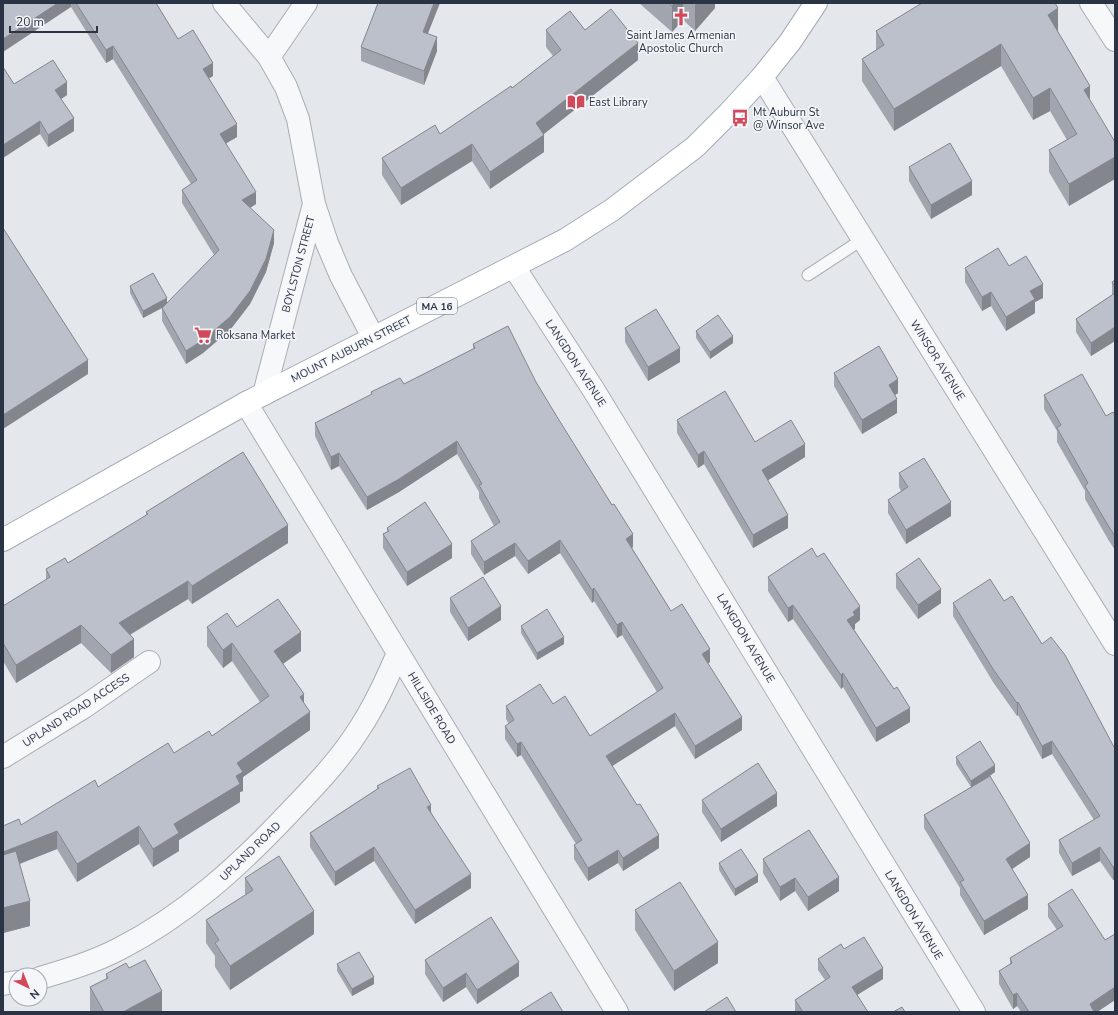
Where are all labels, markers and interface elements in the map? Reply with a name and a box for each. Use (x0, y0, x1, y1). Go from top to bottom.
church icon: Saint James Armenian Apostolic Church (671, 7, 691, 27)
scale bar (10, 8, 97, 34)
text: 20 m (16, 14, 44, 30)
place label: Saint James Armenian Apostolic Church (627, 28, 735, 56)
library icon: East Library (566, 92, 586, 112)
place label: East Library (589, 95, 648, 110)
place label: Mt Auburn St @ Winsor Ave (753, 105, 825, 133)
bus stop icon: Mt Auburn St @ Winsor Ave (730, 108, 750, 128)
street label: BOYLSTON STREET (278, 214, 319, 314)
road number: MA 16 (417, 298, 457, 314)
street label: MOUNT AUBURN STREET (289, 312, 414, 386)
street label: LANGDON AVENUE (542, 317, 609, 410)
street label: WINSOR AVENUE (907, 317, 968, 403)
supermarket icon: Roksana Market (193, 325, 213, 345)
place label: Roksana Market (216, 328, 295, 343)
street label: LANGDON AVENUE (713, 591, 778, 686)
street label: HILLSIDE ROAD (404, 669, 459, 747)
street label: UPLAND ROAD ACCESS (20, 670, 133, 751)
street label: UPLAND ROAD (216, 818, 284, 884)
street label: LANGDON AVENUE (881, 868, 946, 963)
north arrow (8, 967, 48, 1007)
text: N (26, 986, 43, 1002)

